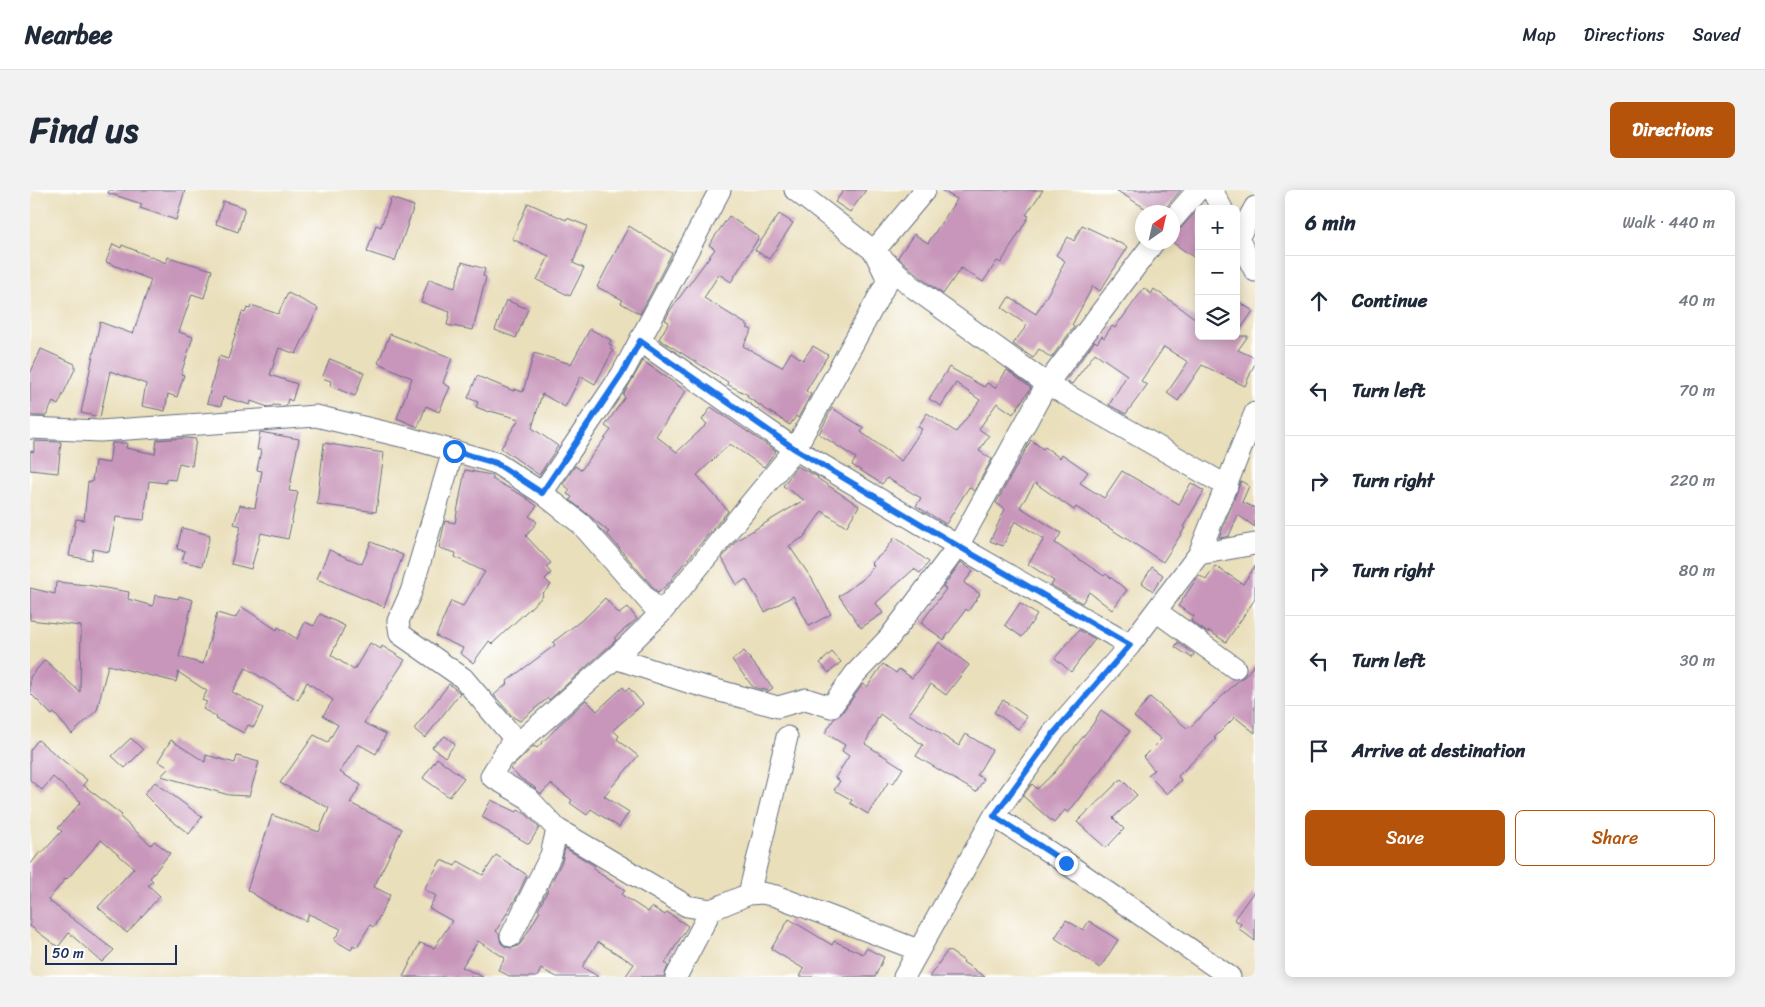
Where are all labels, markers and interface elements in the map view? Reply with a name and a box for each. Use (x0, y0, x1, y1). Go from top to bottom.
text: Nearbee (25, 14, 113, 56)
text: Map (1523, 19, 1556, 51)
text: Directions (1584, 19, 1665, 51)
text: Saved (1693, 19, 1740, 51)
text: Find us (30, 99, 138, 161)
button: Directions (1610, 102, 1735, 158)
text: 6 min (1305, 204, 1356, 242)
north arrow (1135, 205, 1180, 250)
map controls (1195, 205, 1240, 340)
button: + (1195, 205, 1240, 250)
text: Walk · 440 m (1622, 208, 1715, 237)
button: − (1195, 250, 1240, 295)
text: Continue (1352, 284, 1428, 317)
text: 40 m (1678, 286, 1715, 315)
icon: ahead (1305, 287, 1333, 315)
button: layers (1195, 295, 1240, 340)
text: Turn left (1352, 374, 1425, 407)
text: 70 m (1679, 376, 1715, 405)
icon: left (1305, 377, 1333, 405)
route start (443, 440, 466, 463)
text: Turn right (1352, 464, 1434, 497)
text: 220 m (1670, 466, 1715, 495)
icon: right (1305, 467, 1333, 495)
text: Turn right (1352, 554, 1434, 587)
text: 80 m (1679, 556, 1715, 585)
icon: right (1305, 557, 1333, 585)
text: Turn left (1352, 644, 1425, 677)
text: 30 m (1680, 646, 1715, 675)
icon: left (1305, 647, 1333, 675)
text: Arrive at destination (1352, 734, 1525, 767)
icon: arrive (1305, 737, 1333, 765)
button: Save (1305, 810, 1505, 866)
button: Share (1515, 810, 1715, 866)
route end (1055, 852, 1078, 875)
text: 50 m (52, 941, 84, 966)
scale bar (45, 942, 178, 965)

